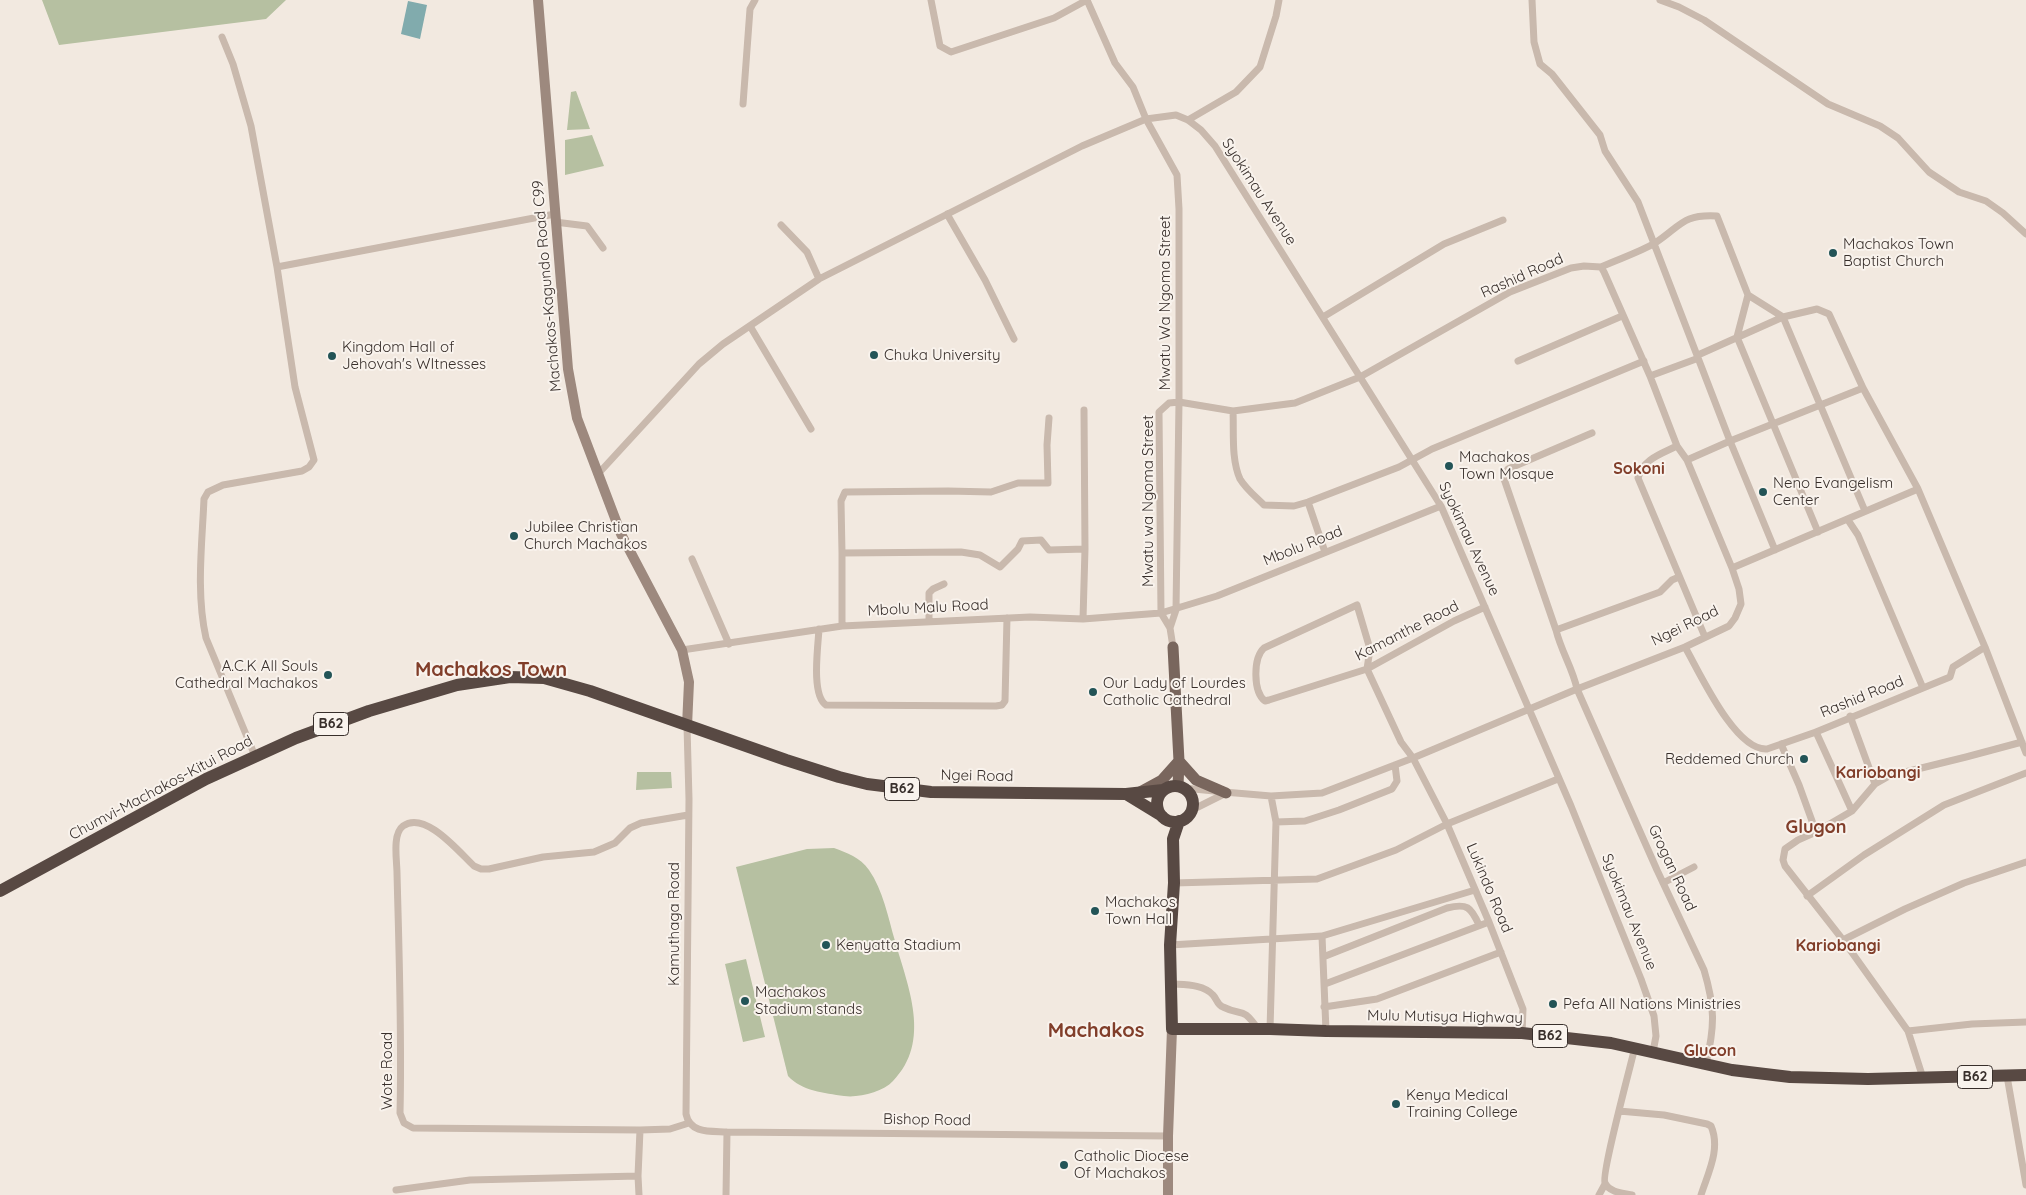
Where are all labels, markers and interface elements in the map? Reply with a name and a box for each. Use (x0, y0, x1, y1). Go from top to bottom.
street label: Syokimau Avenue (1218, 135, 1300, 249)
street label: Machakos-Kagundo Road C99 (529, 179, 565, 393)
street label: Mwatu Wa Ngoma Street (1156, 216, 1174, 390)
place label: Machakos Town Baptist Church (1843, 235, 1954, 270)
marker: Machakos Town Baptist Church (1827, 247, 1839, 259)
street label: Rashid Road (1478, 250, 1566, 302)
place label: Kingdom Hall of Jehovah's WItnesses (342, 338, 486, 373)
place label: Chuka University (884, 346, 1001, 364)
marker: Chuka University (868, 349, 880, 361)
marker: Kingdom Hall of Jehovah's WItnesses (326, 350, 338, 362)
street label: Mwatu wa Ngoma Street (1139, 415, 1157, 587)
place label: Machakos Town Mosque (1459, 448, 1554, 483)
district label: Sokoni (1613, 459, 1665, 479)
marker: Machakos Town Mosque (1443, 460, 1455, 472)
place label: Neno Evangelism Center (1773, 474, 1893, 509)
street label: Syokimau Avenue (1435, 479, 1503, 599)
marker: Neno Evangelism Center (1757, 486, 1769, 498)
place label: Jubilee Christian Church Machakos (524, 518, 647, 553)
street label: Mbolu Road (1261, 522, 1345, 570)
marker: Jubilee Christian Church Machakos (508, 530, 520, 542)
street label: Mbolu Malu Road (867, 596, 989, 620)
street label: Kamanthe Road (1352, 597, 1462, 665)
street label: Ngei Road (1648, 602, 1722, 650)
place label: A.C.K All Souls Cathedral Machakos (175, 657, 318, 692)
district label: Machakos Town (415, 658, 567, 682)
marker: A.C.K All Souls Cathedral Machakos (322, 669, 334, 681)
street label: Rashid Road (1818, 672, 1906, 722)
place label: Our Lady of Lourdes Catholic Cathedral (1103, 674, 1246, 709)
marker: Our Lady of Lourdes Catholic Cathedral (1087, 686, 1099, 698)
road number: B62 (314, 712, 348, 736)
street label: Chumvi-Machakos-Kitui Road (66, 732, 256, 844)
place label: Reddemed Church (1665, 750, 1794, 768)
marker: Reddemed Church (1798, 753, 1810, 765)
district label: Kariobangi (1836, 763, 1920, 783)
street label: Ngei Road (940, 766, 1014, 786)
road number: B62 (884, 778, 920, 801)
district label: Glugon (1786, 817, 1846, 839)
street label: Grogan Road (1644, 822, 1700, 914)
street label: Lukindo Road (1462, 840, 1516, 936)
street label: Syokimau Avenue (1597, 851, 1661, 973)
street label: Kamuthaga Road (665, 862, 683, 986)
place label: Machakos Town Hall (1105, 893, 1176, 928)
marker: Machakos Town Hall (1089, 905, 1101, 917)
place label: Kenyatta Stadium (836, 936, 961, 954)
district label: Kariobangi (1796, 936, 1880, 956)
marker: Kenyatta Stadium (820, 939, 832, 951)
place label: Machakos Stadium stands (755, 983, 862, 1018)
marker: Machakos Stadium stands (739, 995, 751, 1007)
place label: Pefa All Nations Ministries (1563, 995, 1741, 1013)
marker: Pefa All Nations Ministries (1547, 998, 1559, 1010)
street label: Mulu Mutisya Highway (1367, 1007, 1523, 1027)
district label: Machakos (1048, 1019, 1144, 1043)
road number: B62 (1532, 1024, 1568, 1048)
street label: Wote Road (378, 1032, 396, 1110)
district label: Glucon (1684, 1041, 1736, 1061)
road number: B62 (1958, 1066, 1992, 1088)
place label: Kenya Medical Training College (1406, 1086, 1518, 1121)
marker: Kenya Medical Training College (1390, 1098, 1402, 1110)
street label: Bishop Road (883, 1110, 971, 1130)
place label: Catholic Diocese Of Machakos (1074, 1147, 1189, 1182)
marker: Catholic Diocese Of Machakos (1058, 1159, 1070, 1171)

